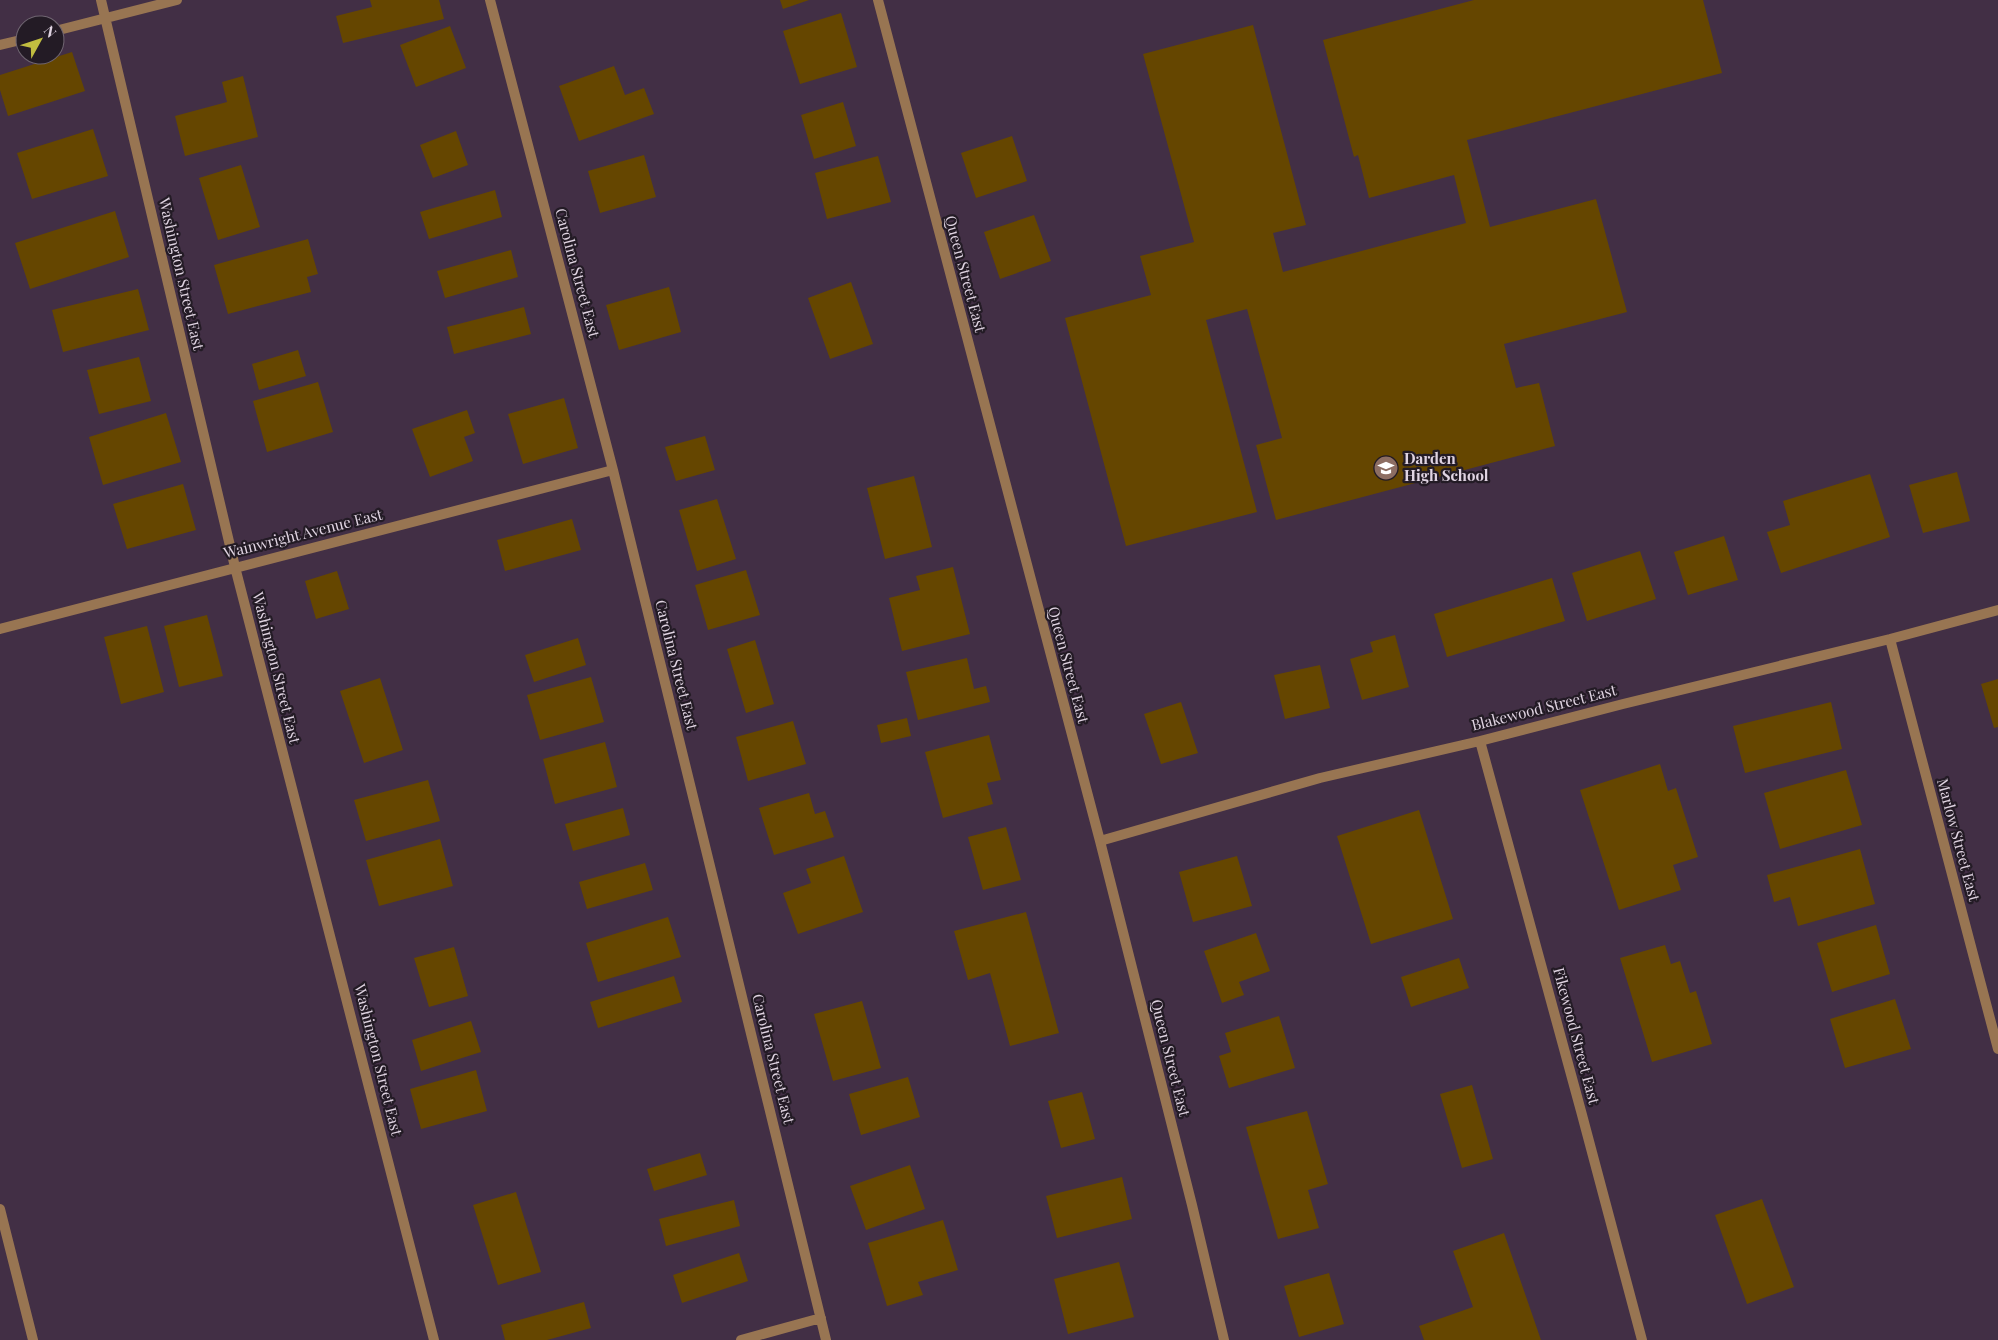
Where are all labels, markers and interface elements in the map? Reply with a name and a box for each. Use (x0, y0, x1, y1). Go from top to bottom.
north arrow (15, 15, 65, 65)
text: N (40, 21, 61, 41)
street label: Washington Street East (155, 195, 209, 352)
street label: Carolina Street East (551, 206, 605, 340)
street label: Queen Street East (941, 213, 991, 335)
place label: Darden High School (1404, 448, 1489, 485)
school or university icon: Darden High School (1373, 455, 1399, 481)
street label: Wainwright Avenue East (220, 503, 385, 563)
street label: Washington Street East (248, 589, 306, 746)
street label: Carolina Street East (651, 598, 703, 733)
street label: Queen Street East (1044, 604, 1094, 726)
street label: Blakewood Street East (1469, 679, 1619, 735)
street label: Marlow Street East (1933, 776, 1985, 904)
street label: Fikewood Street East (1549, 965, 1605, 1107)
street label: Washington Street East (350, 981, 408, 1138)
street label: Carolina Street East (748, 992, 800, 1127)
street label: Queen Street East (1147, 997, 1195, 1119)

